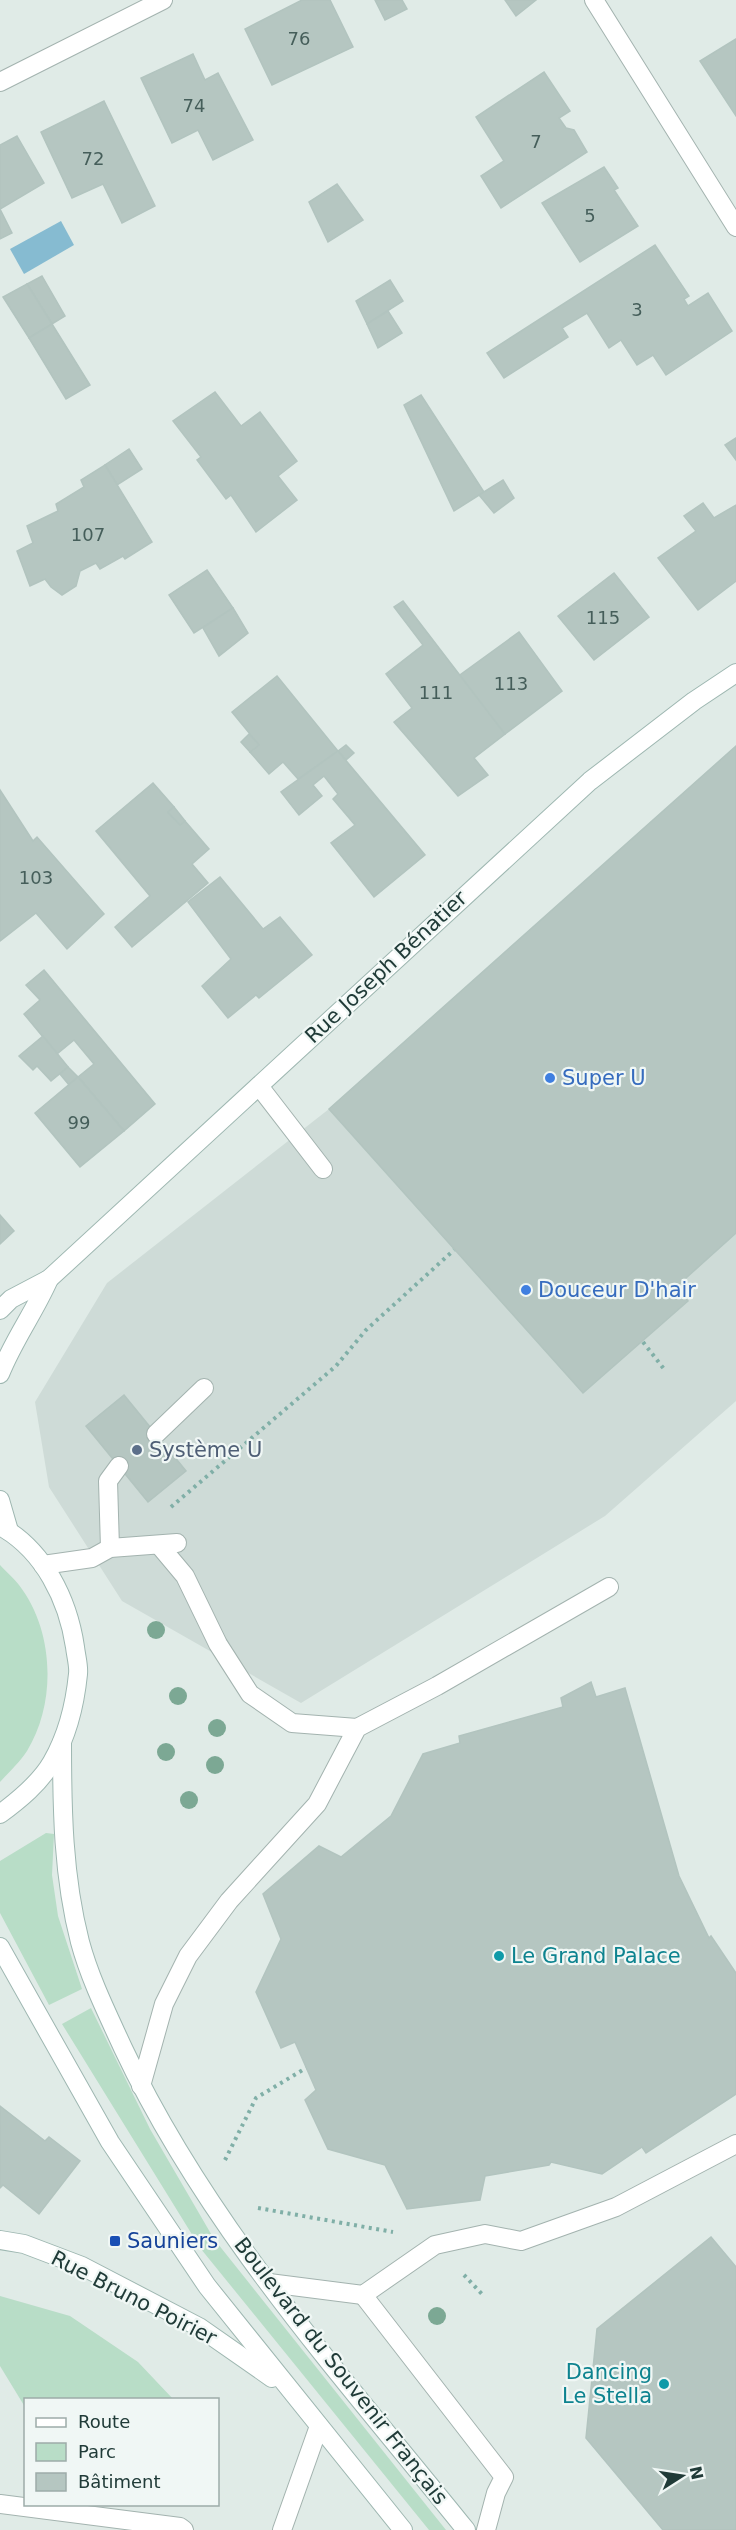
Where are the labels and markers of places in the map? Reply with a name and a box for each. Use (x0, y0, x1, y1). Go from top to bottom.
place label: Super U (562, 1066, 646, 1090)
marker: Super U (543, 1071, 557, 1085)
place label: Douceur D'hair (538, 1278, 696, 1302)
marker: Douceur D'hair (519, 1283, 533, 1297)
place label: Système U (149, 1438, 262, 1462)
marker: Système U (130, 1443, 144, 1457)
place label: Le Grand Palace (511, 1944, 681, 1968)
marker: Le Grand Palace (492, 1949, 506, 1963)
place label: Sauniers (127, 2229, 218, 2253)
marker: Sauniers (108, 2234, 122, 2248)
place label: Dancing Le Stella (562, 2360, 652, 2408)
marker: Dancing Le Stella (657, 2377, 671, 2391)

